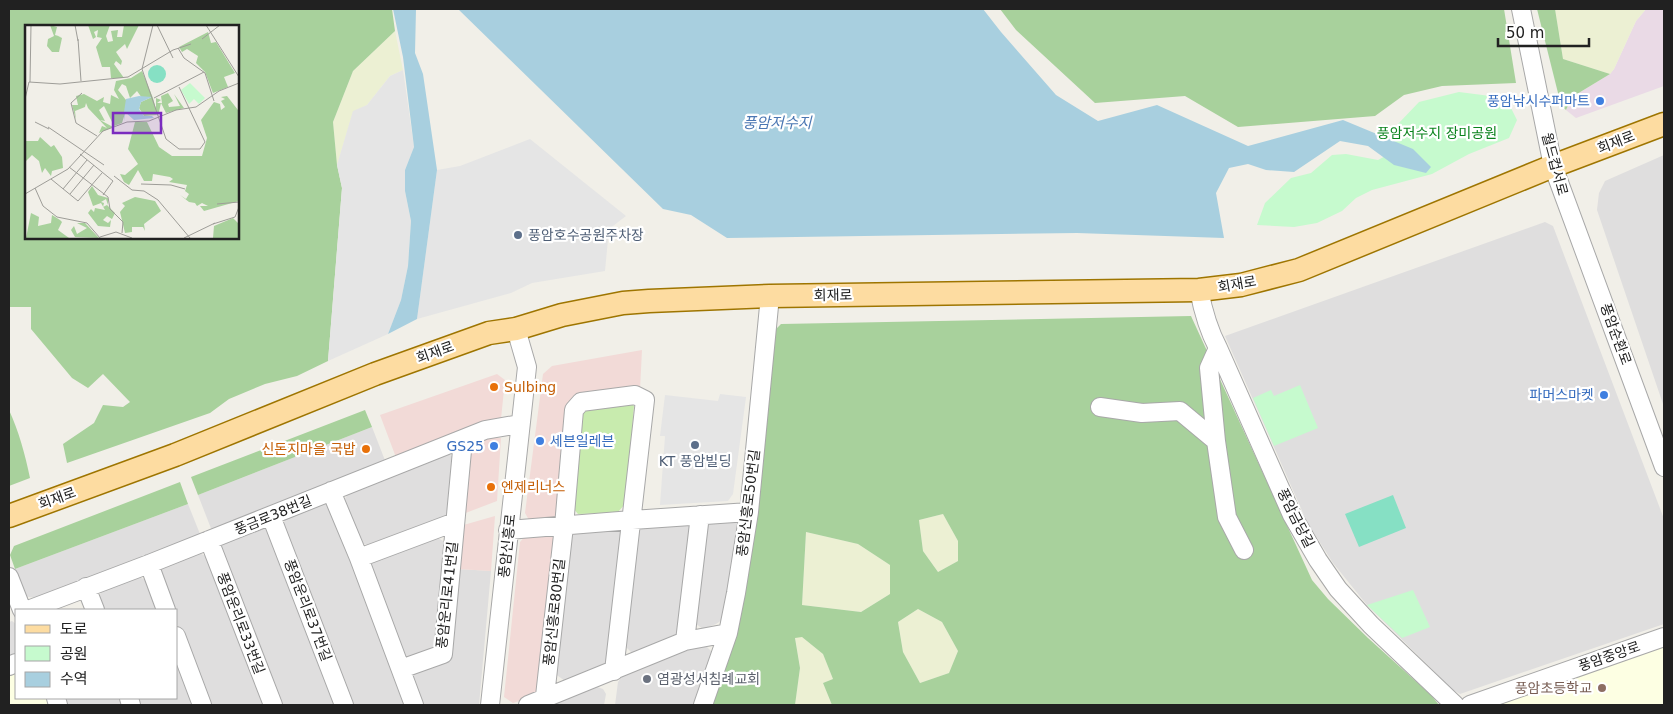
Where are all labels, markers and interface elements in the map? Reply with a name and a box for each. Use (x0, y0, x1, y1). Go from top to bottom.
scale bar (1498, 15, 1589, 47)
text: 50 m (1506, 24, 1544, 42)
inset map (25, 25, 239, 239)
place label: 풍암낚시수퍼마트 (1487, 93, 1590, 109)
marker: 풍암낚시수퍼마트 (1594, 95, 1606, 107)
water label: 풍암저수지 (742, 114, 813, 132)
park label: 풍암저수지 장미공원 (1377, 125, 1497, 141)
street label: 회재로 (1595, 128, 1637, 156)
street label: 월드컵서로 (1539, 131, 1571, 197)
place label: 풍암호수공원주차장 (528, 227, 644, 243)
marker: 풍암호수공원주차장 (512, 229, 524, 241)
street label: 회재로 (1217, 273, 1258, 295)
street label: 회재로 (814, 287, 853, 303)
street label: 풍암순환로 (1597, 301, 1635, 367)
street label: 회재로 (414, 338, 456, 366)
place label: Sulbing (504, 379, 556, 395)
marker: Sulbing (488, 381, 500, 393)
place label: 파머스마켓 (1530, 387, 1594, 403)
marker: 파머스마켓 (1598, 389, 1610, 401)
place label: 세븐일레븐 (550, 433, 615, 449)
marker: 세븐일레븐 (534, 435, 546, 447)
place label: GS25 (446, 438, 484, 454)
marker: KT 풍암빌딩 (689, 439, 701, 451)
marker: GS25 (488, 440, 500, 452)
place label: 신돈지마을 국밥 (261, 441, 356, 457)
marker: 신돈지마을 국밥 (360, 443, 372, 455)
street label: 풍암신흥로50번길 (733, 448, 763, 558)
place label: KT 풍암빌딩 (659, 453, 731, 469)
place label: 엔제리너스 (501, 479, 566, 495)
marker: 엔제리너스 (485, 481, 497, 493)
street label: 회재로 (36, 484, 78, 512)
street label: 풍암금당길 (1274, 486, 1318, 550)
street label: 풍금로38번길 (232, 492, 314, 538)
street label: 풍암신흥로 (496, 513, 518, 579)
street label: 풍암운리로41번길 (433, 540, 461, 650)
street label: 풍암운리로37번길 (281, 557, 335, 663)
street label: 풍암신흥로80번길 (540, 557, 568, 667)
street label: 풍암운리로33번길 (214, 570, 268, 676)
legend (15, 609, 178, 699)
text: 도로 (60, 620, 88, 638)
street label: 풍암중앙로 (1576, 638, 1642, 674)
text: 공원 (60, 645, 88, 663)
text: 수역 (60, 670, 88, 688)
place label: 염광성서침례교회 (657, 671, 760, 687)
marker: 염광성서침례교회 (641, 673, 653, 685)
place label: 풍암초등학교 (1515, 680, 1592, 696)
marker: 풍암초등학교 (1596, 682, 1608, 694)

